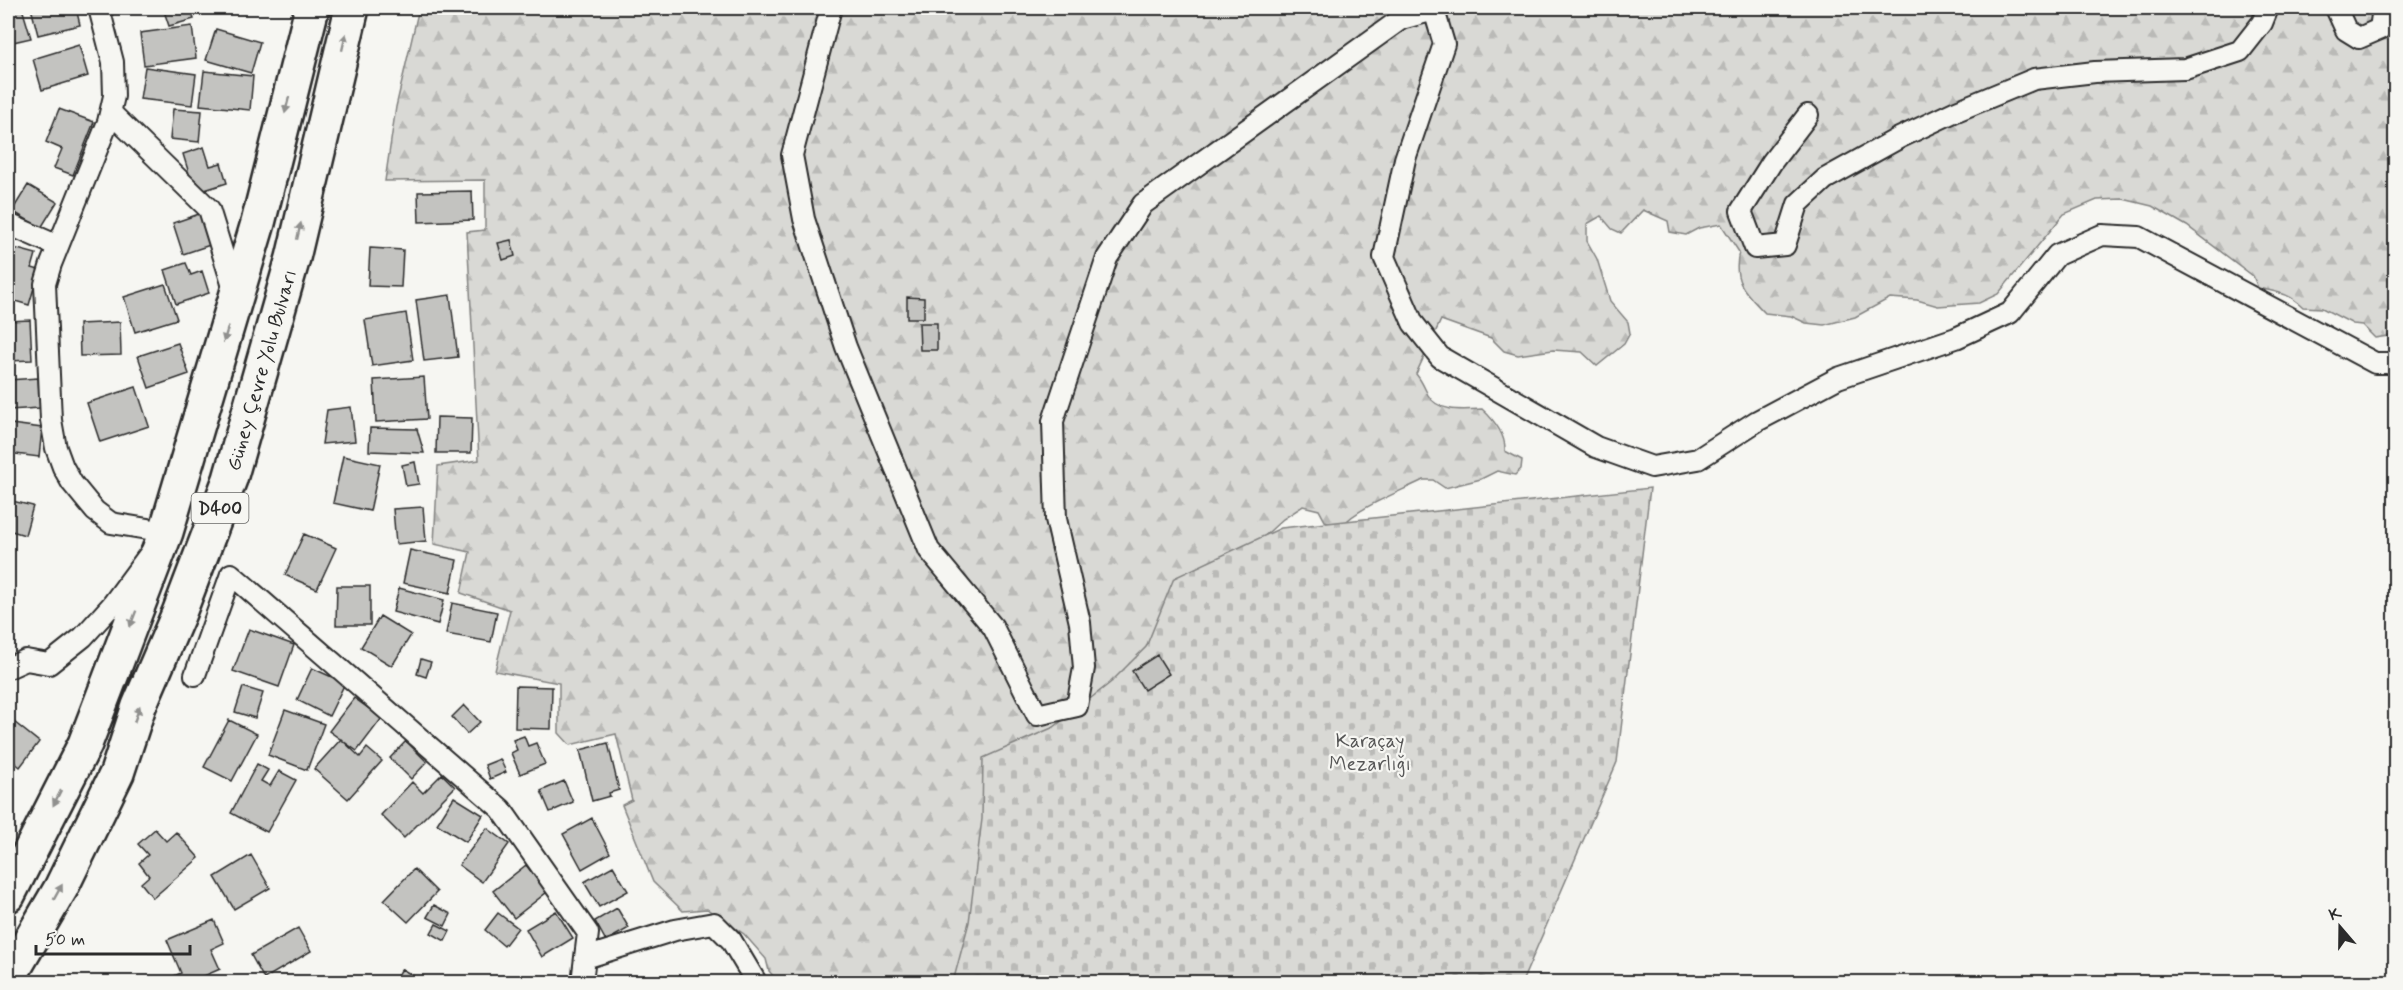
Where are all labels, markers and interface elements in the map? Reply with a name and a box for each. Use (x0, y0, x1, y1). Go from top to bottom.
one-way arrow (340, 32, 350, 51)
one-way arrow (282, 96, 292, 114)
one-way arrow (295, 222, 305, 240)
street label: Güney Çevre Yolu Bulvarı (221, 267, 304, 474)
one-way arrow (221, 325, 230, 343)
road number: D400 (192, 493, 248, 523)
one-way arrow (128, 610, 137, 628)
one-way arrow (132, 705, 142, 723)
park label: Karaçay Mezarlığı (1329, 728, 1411, 778)
one-way arrow (53, 790, 62, 807)
one-way arrow (53, 883, 63, 900)
north arrow (2310, 897, 2370, 957)
text: K (2326, 902, 2345, 926)
scale bar (36, 918, 190, 956)
text: 50 m (45, 928, 85, 952)

